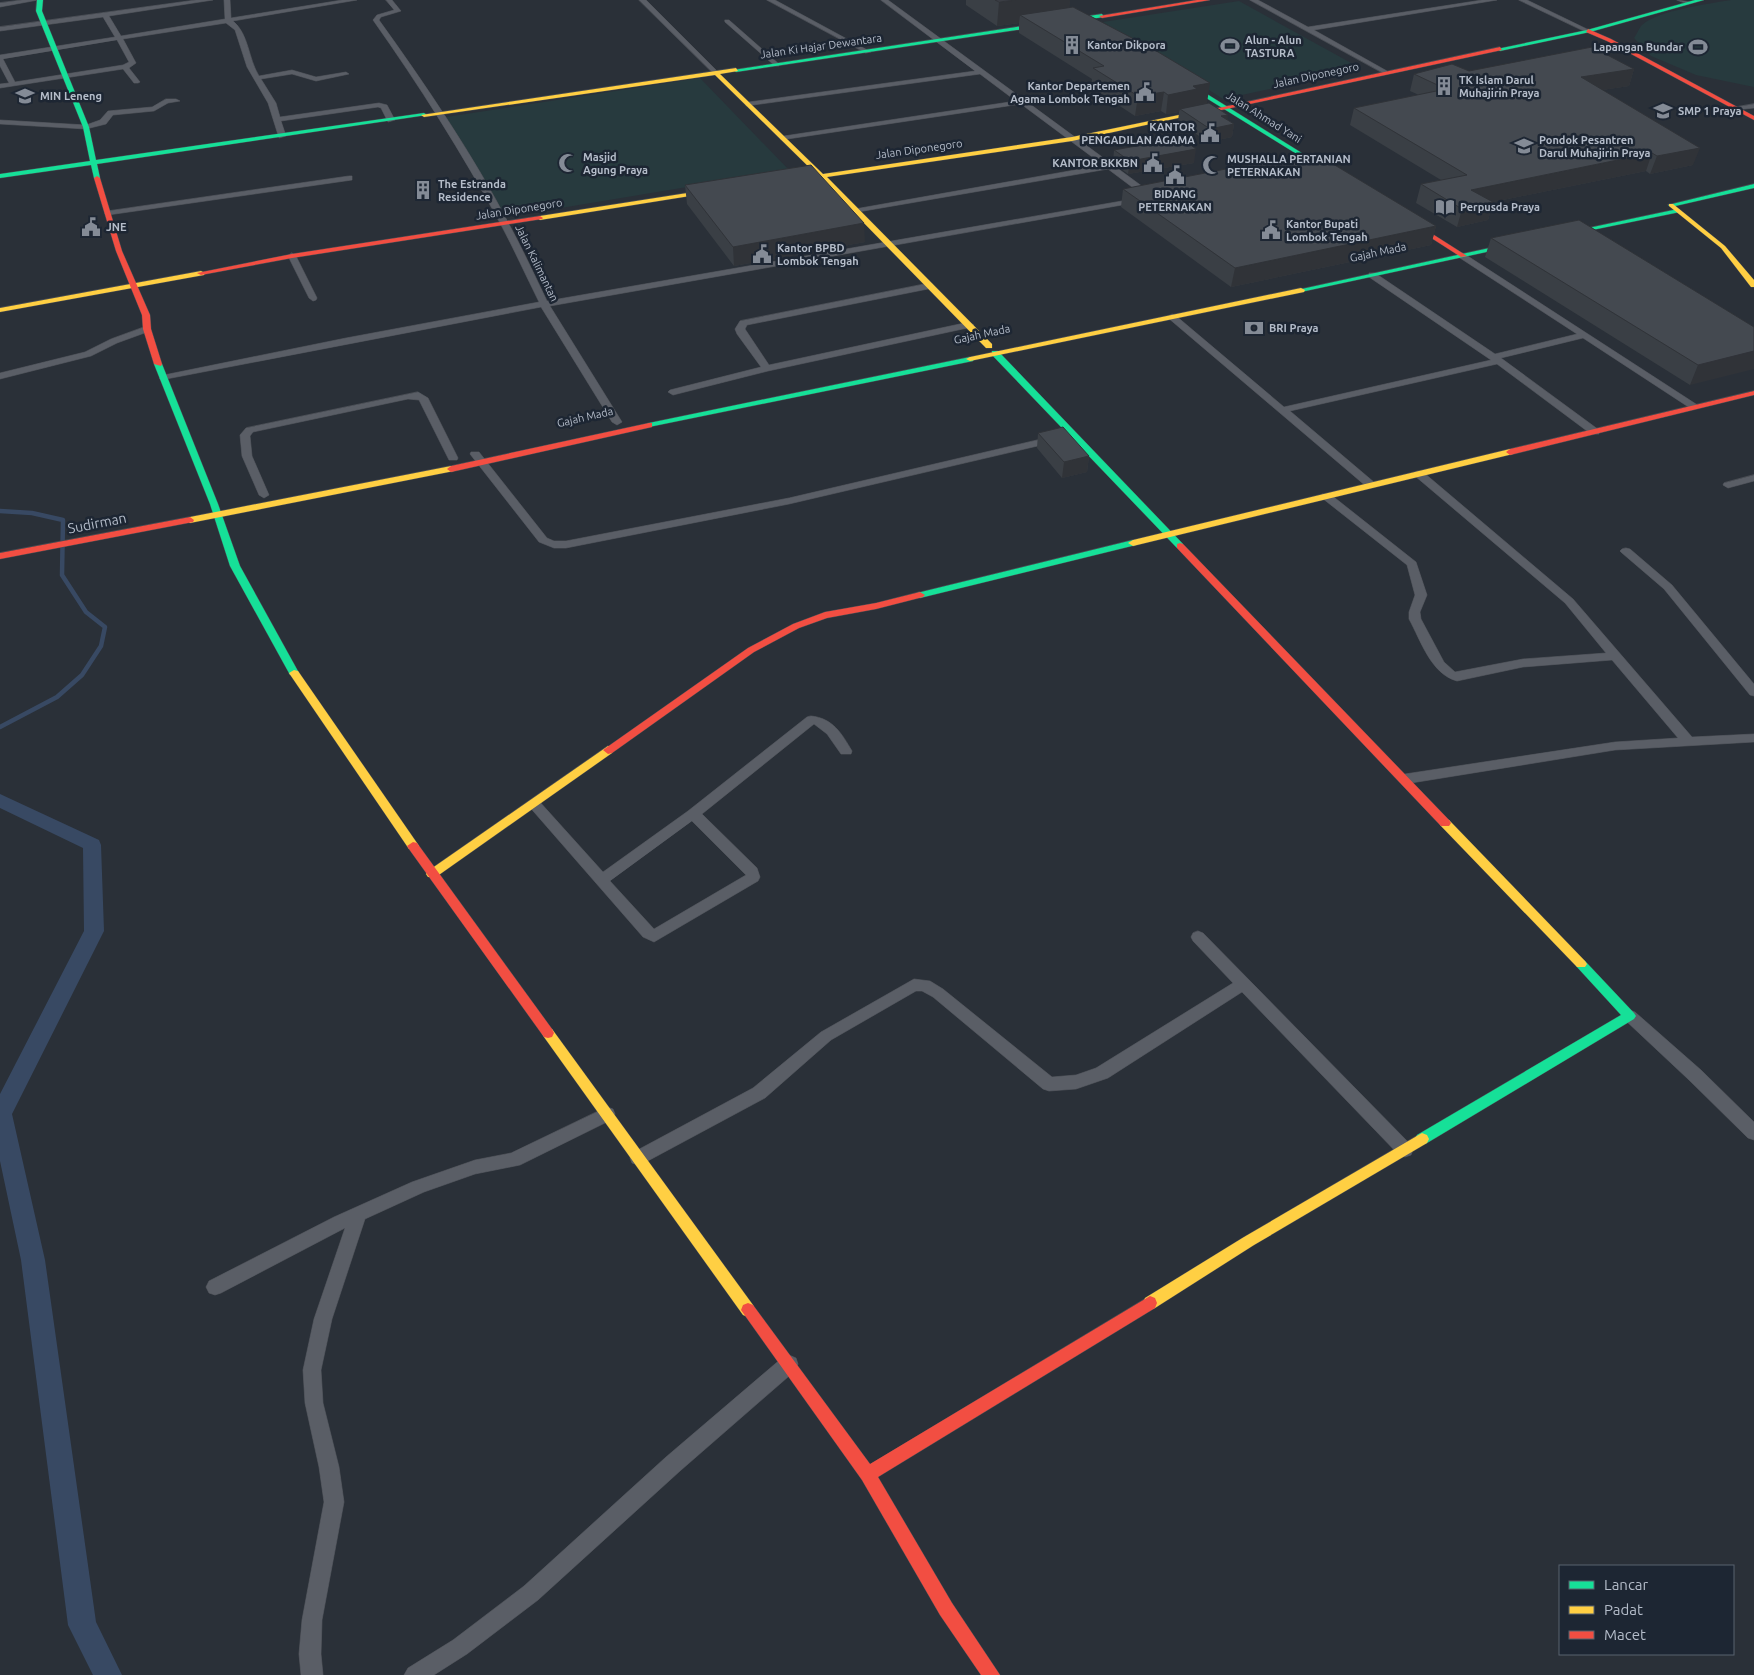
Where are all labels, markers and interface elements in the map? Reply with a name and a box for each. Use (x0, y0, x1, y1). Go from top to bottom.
street label: Jalan Ki Hajar Dewantara (759, 32, 883, 60)
building icon: Kantor Dikpora (1061, 34, 1083, 56)
place label: Alun - Alun TASTURA (1245, 34, 1302, 59)
sports icon: Alun - Alun TASTURA (1219, 35, 1241, 57)
sports icon: Lapangan Bundar (1687, 36, 1709, 58)
place label: Kantor Dikpora (1087, 39, 1166, 51)
place label: Lapangan Bundar (1593, 41, 1683, 53)
street label: Jalan Diponegoro (1272, 60, 1360, 90)
place label: TK Islam Darul Muhajirin Praya (1459, 74, 1540, 99)
building icon: TK Islam Darul Muhajirin Praya (1433, 75, 1455, 97)
place label: Kantor Departemen Agama Lombok Tengah (1010, 80, 1130, 105)
public building icon: Kantor Departemen Agama Lombok Tengah (1134, 81, 1156, 103)
school or university icon: MIN Leneng (14, 85, 36, 107)
street label: Jalan Ahmad Yani (1224, 89, 1304, 145)
place label: MIN Leneng (40, 90, 102, 102)
school or university icon: SMP 1 Praya (1652, 100, 1674, 122)
place label: SMP 1 Praya (1678, 105, 1741, 117)
place label: KANTOR PENGADILAN AGAMA (1081, 121, 1195, 146)
public building icon: KANTOR PENGADILAN AGAMA (1199, 122, 1221, 144)
place label: Pondok Pesantren Darul Muhajirin Praya (1539, 134, 1650, 159)
school or university icon: Pondok Pesantren Darul Muhajirin Praya (1513, 135, 1535, 157)
street label: Jalan Diponegoro (875, 137, 963, 161)
place label: Masjid Agung Praya (583, 151, 648, 176)
mosque icon: Masjid Agung Praya (557, 152, 579, 174)
public building icon: KANTOR BKKBN (1142, 152, 1164, 174)
place label: MUSHALLA PERTANIAN PETERNAKAN (1227, 153, 1351, 178)
mosque icon: MUSHALLA PERTANIAN PETERNAKAN (1201, 154, 1223, 176)
place label: KANTOR BKKBN (1052, 157, 1138, 169)
public building icon: BIDANG PETERNAKAN (1164, 164, 1186, 186)
place label: The Estranda Residence (438, 178, 506, 203)
building icon: The Estranda Residence (412, 179, 434, 201)
place label: BIDANG PETERNAKAN (1138, 188, 1212, 213)
street label: Jalan Diponegoro (475, 196, 563, 222)
library icon: Perpusda Praya (1434, 196, 1456, 218)
place label: Perpusda Praya (1460, 201, 1540, 213)
public building icon: JNE (80, 216, 102, 238)
place label: Kantor Bupati Lombok Tengah (1286, 218, 1368, 243)
public building icon: Kantor Bupati Lombok Tengah (1260, 219, 1282, 241)
place label: JNE (106, 221, 127, 233)
street label: Jalan Kalimantan (513, 223, 561, 303)
street label: Gajah Mada (1349, 240, 1407, 264)
place label: Kantor BPBD Lombok Tengah (777, 242, 859, 267)
public building icon: Kantor BPBD Lombok Tengah (751, 243, 773, 265)
bank icon: BRI Praya (1243, 317, 1265, 339)
street label: Gajah Mada (953, 322, 1011, 346)
place label: BRI Praya (1269, 322, 1318, 334)
street label: Gajah Mada (556, 405, 614, 429)
street label: Sudirman (66, 509, 128, 537)
legend (1559, 1565, 1734, 1655)
text: Lancar (1604, 1576, 1649, 1593)
text: Padat (1604, 1601, 1643, 1618)
text: Macet (1604, 1626, 1646, 1643)

